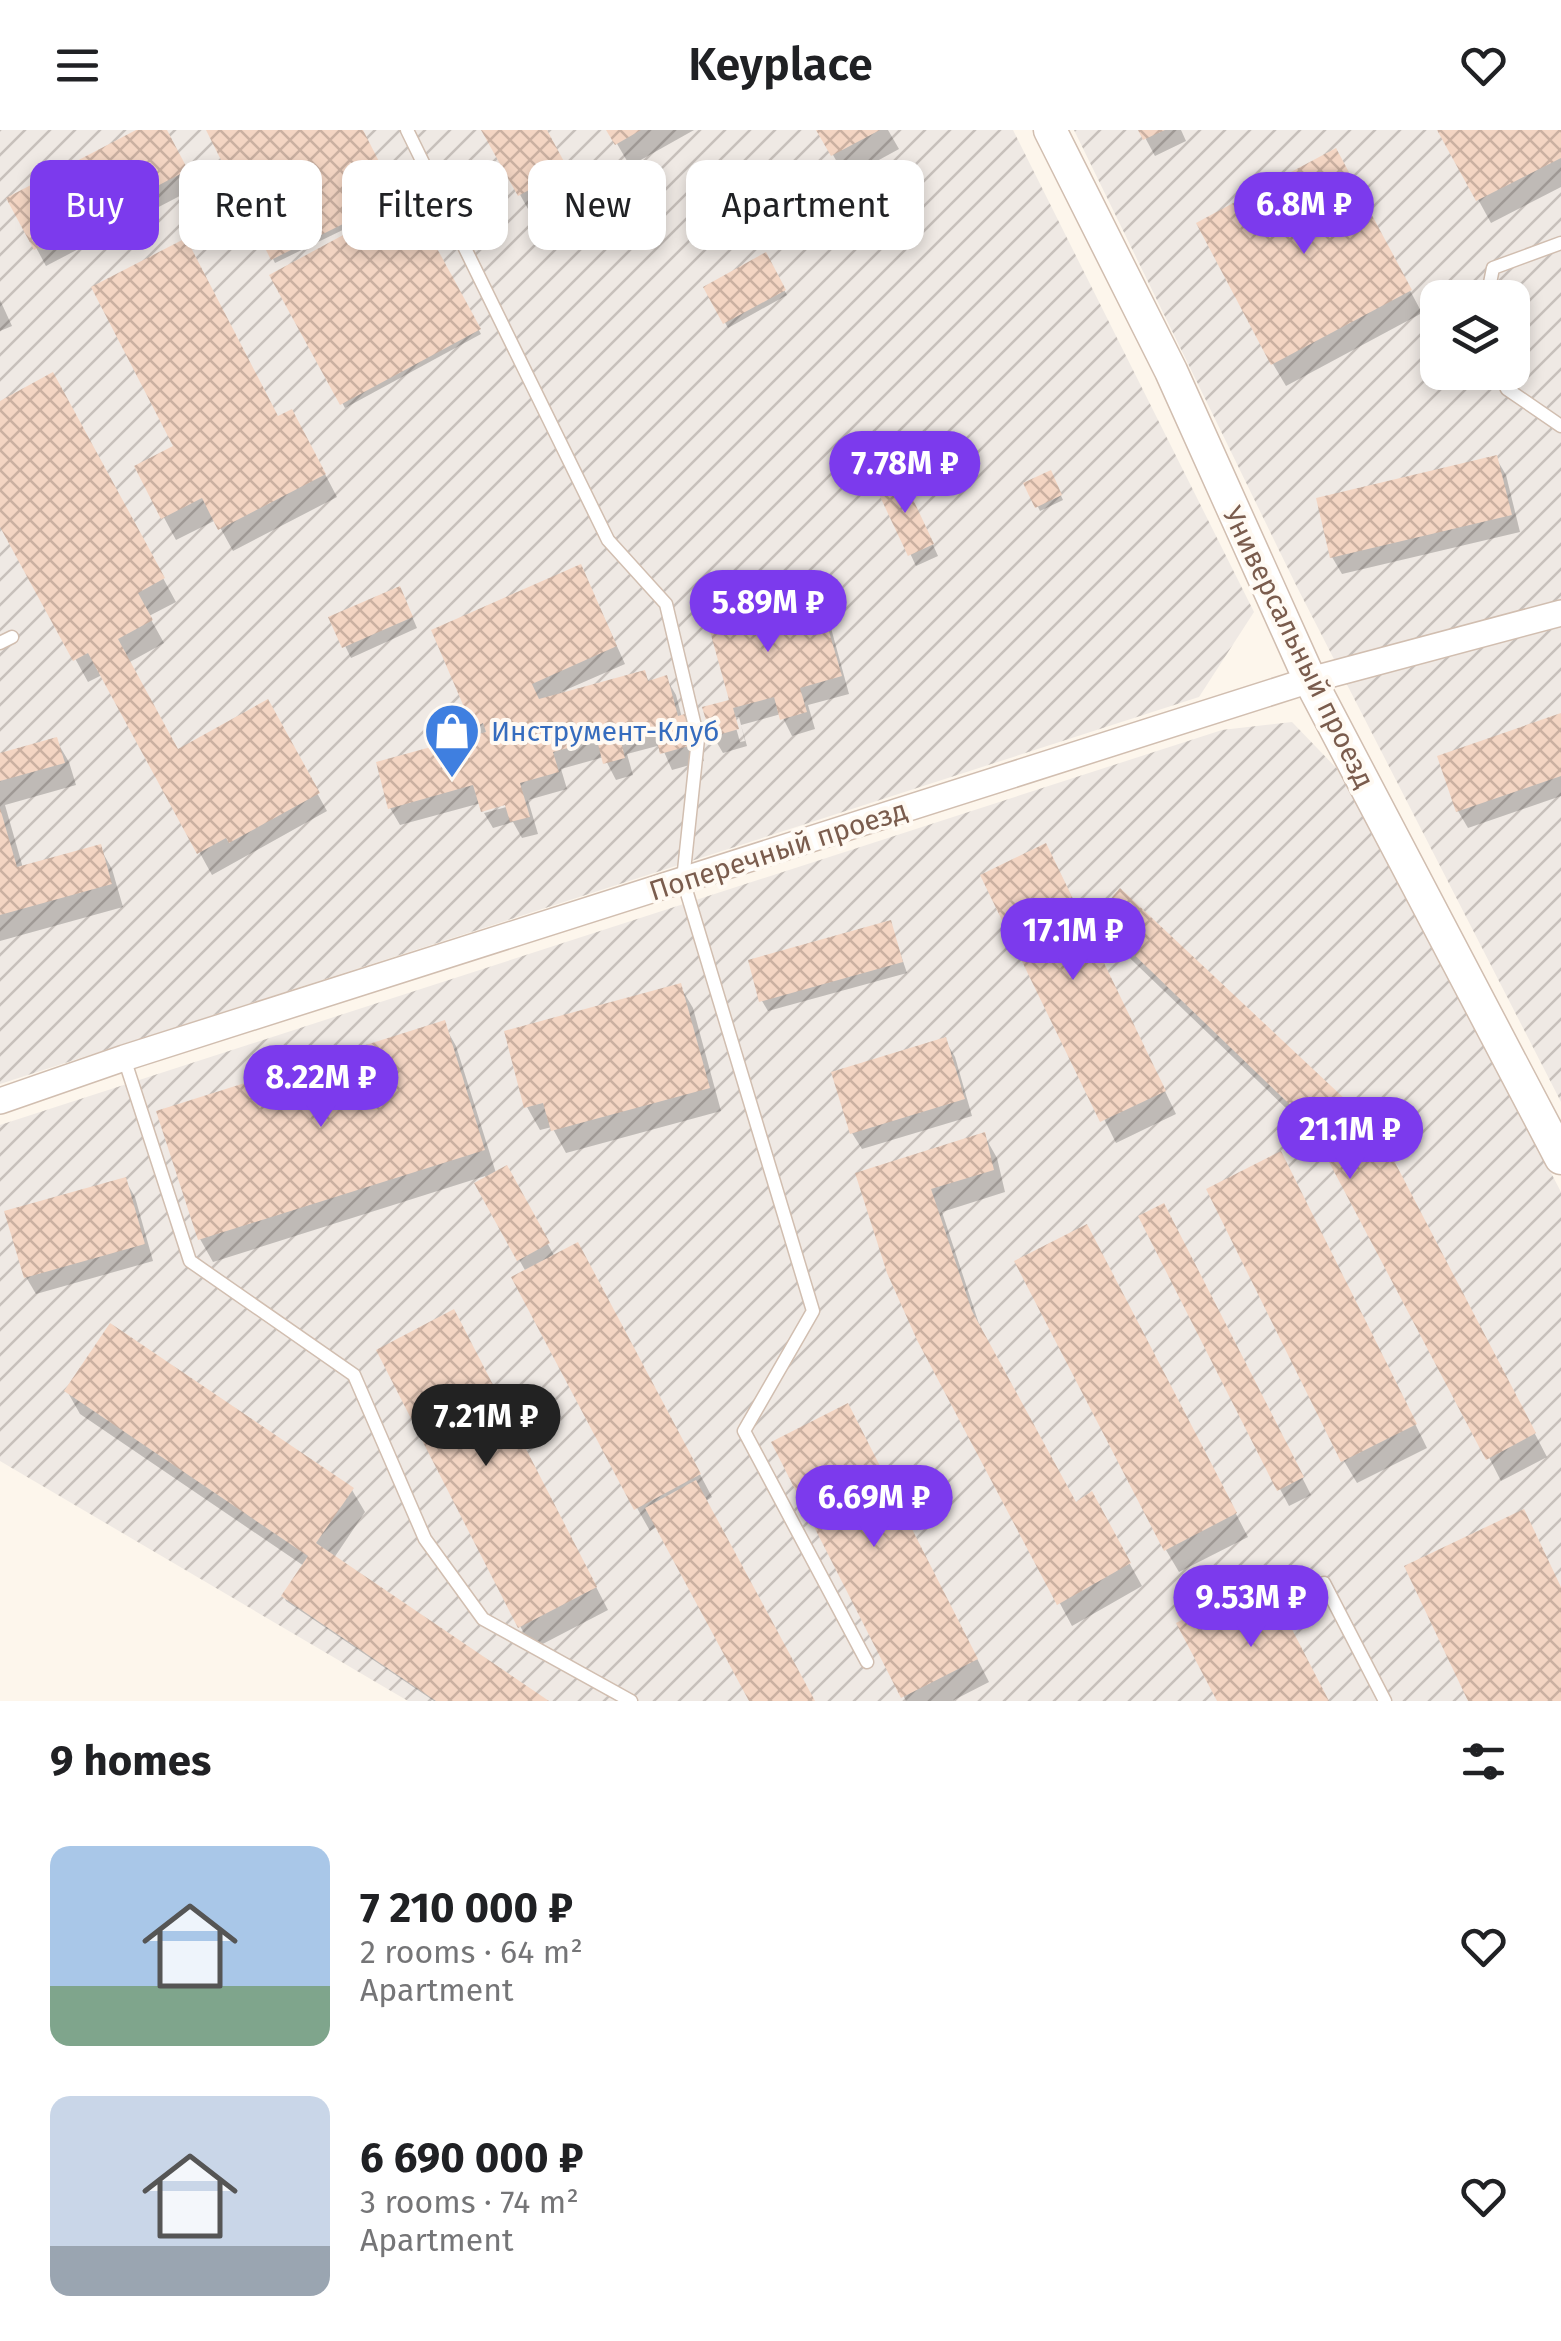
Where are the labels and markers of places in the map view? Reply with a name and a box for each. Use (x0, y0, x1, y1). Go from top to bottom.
pin: 6.8M ₽ (1223, 172, 1385, 257)
pin: 7.78M ₽ (813, 431, 997, 516)
pin: 5.89M ₽ (676, 570, 860, 655)
shop icon: Инструмент-Клуб (422, 701, 482, 780)
place label: Инструмент-Клуб (491, 715, 720, 748)
pin: 17.1M ₽ (981, 898, 1165, 983)
pin: 8.22M ₽ (229, 1045, 413, 1130)
pin: 21.1M ₽ (1258, 1097, 1442, 1182)
pin: 7.21M ₽ (394, 1384, 578, 1469)
pin: 6.69M ₽ (782, 1465, 966, 1550)
pin: 9.53M ₽ (1159, 1565, 1343, 1650)

